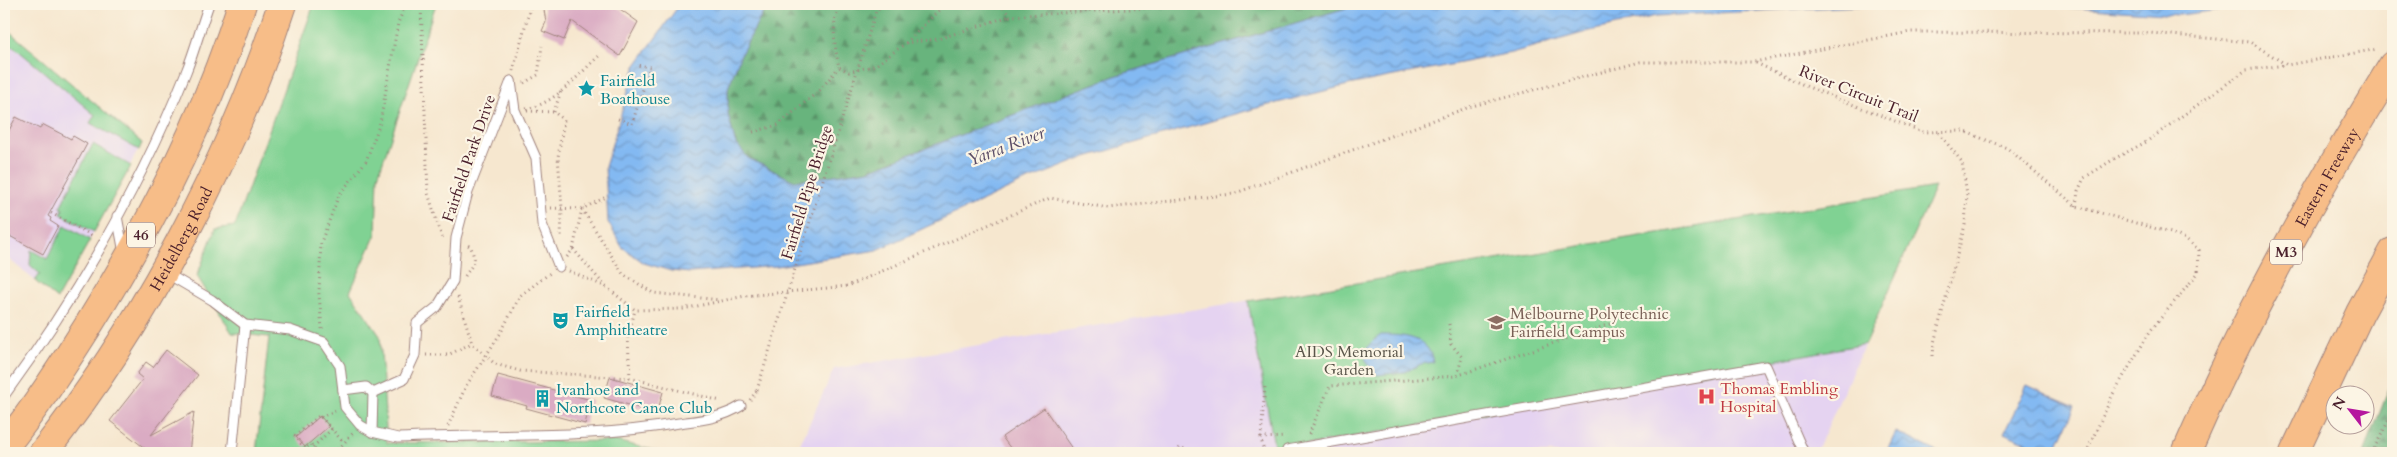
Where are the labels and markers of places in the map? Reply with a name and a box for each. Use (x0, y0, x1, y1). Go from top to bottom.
place label: Fairfield Boathouse (600, 70, 670, 110)
place icon: Fairfield Boathouse (576, 79, 596, 99)
place label: Fairfield Amphitheatre (575, 301, 668, 341)
place label: Melbourne Polytechnic Fairfield Campus (1510, 303, 1669, 343)
theatre icon: Fairfield Amphitheatre (551, 310, 571, 330)
school or university icon: Melbourne Polytechnic Fairfield Campus (1486, 312, 1506, 332)
place label: Thomas Embling Hospital (1720, 378, 1838, 418)
place label: Ivanhoe and Northcote Canoe Club (556, 379, 713, 419)
hospital icon: Thomas Embling Hospital (1696, 387, 1716, 407)
building icon: Ivanhoe and Northcote Canoe Club (532, 388, 552, 408)

